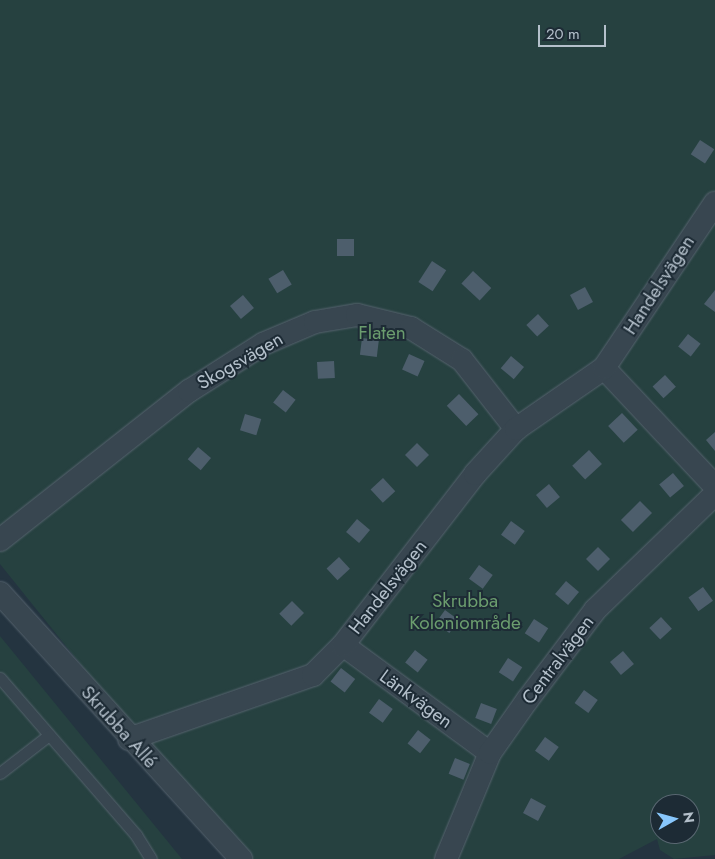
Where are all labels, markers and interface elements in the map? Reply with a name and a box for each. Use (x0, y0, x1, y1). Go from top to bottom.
scale bar (540, 15, 608, 47)
text: 20 m (546, 23, 580, 45)
street label: Handelsvägen (619, 231, 699, 339)
park label: Flaten (358, 322, 406, 344)
street label: Skogsvägen (193, 327, 287, 395)
street label: Handelsvägen (344, 535, 432, 639)
park label: Skrubba Koloniområde (409, 590, 521, 634)
street label: Centralvägen (517, 611, 599, 709)
street label: Länkvägen (375, 665, 457, 733)
street label: Skrubba Allé (76, 681, 162, 773)
north arrow (650, 794, 700, 844)
text: N (678, 811, 699, 824)

